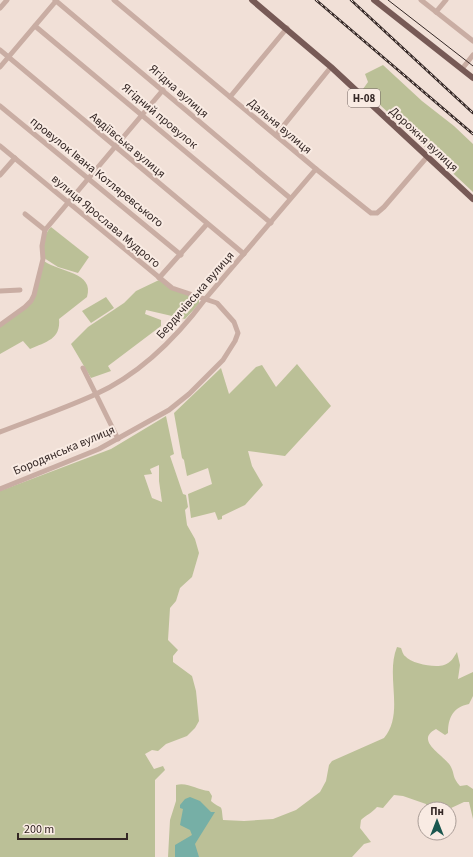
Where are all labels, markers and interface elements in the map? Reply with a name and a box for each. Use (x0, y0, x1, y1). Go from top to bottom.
street label: Ягідна вулиця (145, 61, 212, 122)
street label: Ягідний провулок (118, 80, 201, 153)
road number: Н-08 (348, 89, 380, 107)
street label: Дальня вулиця (244, 94, 315, 158)
street label: Дорожня вулиця (385, 103, 462, 176)
street label: Авдіївська вулиця (86, 109, 169, 182)
street label: провулок Івана Котляревського (26, 113, 167, 232)
street label: вулиця Ярослава Мудрого (48, 171, 164, 272)
street label: Бердичівська вулиця (152, 248, 238, 343)
street label: Бородянська вулиця (11, 421, 118, 480)
north arrow (417, 801, 457, 841)
text: Пн (430, 804, 444, 819)
scale bar (18, 815, 127, 841)
text: 200 m (24, 821, 54, 838)

